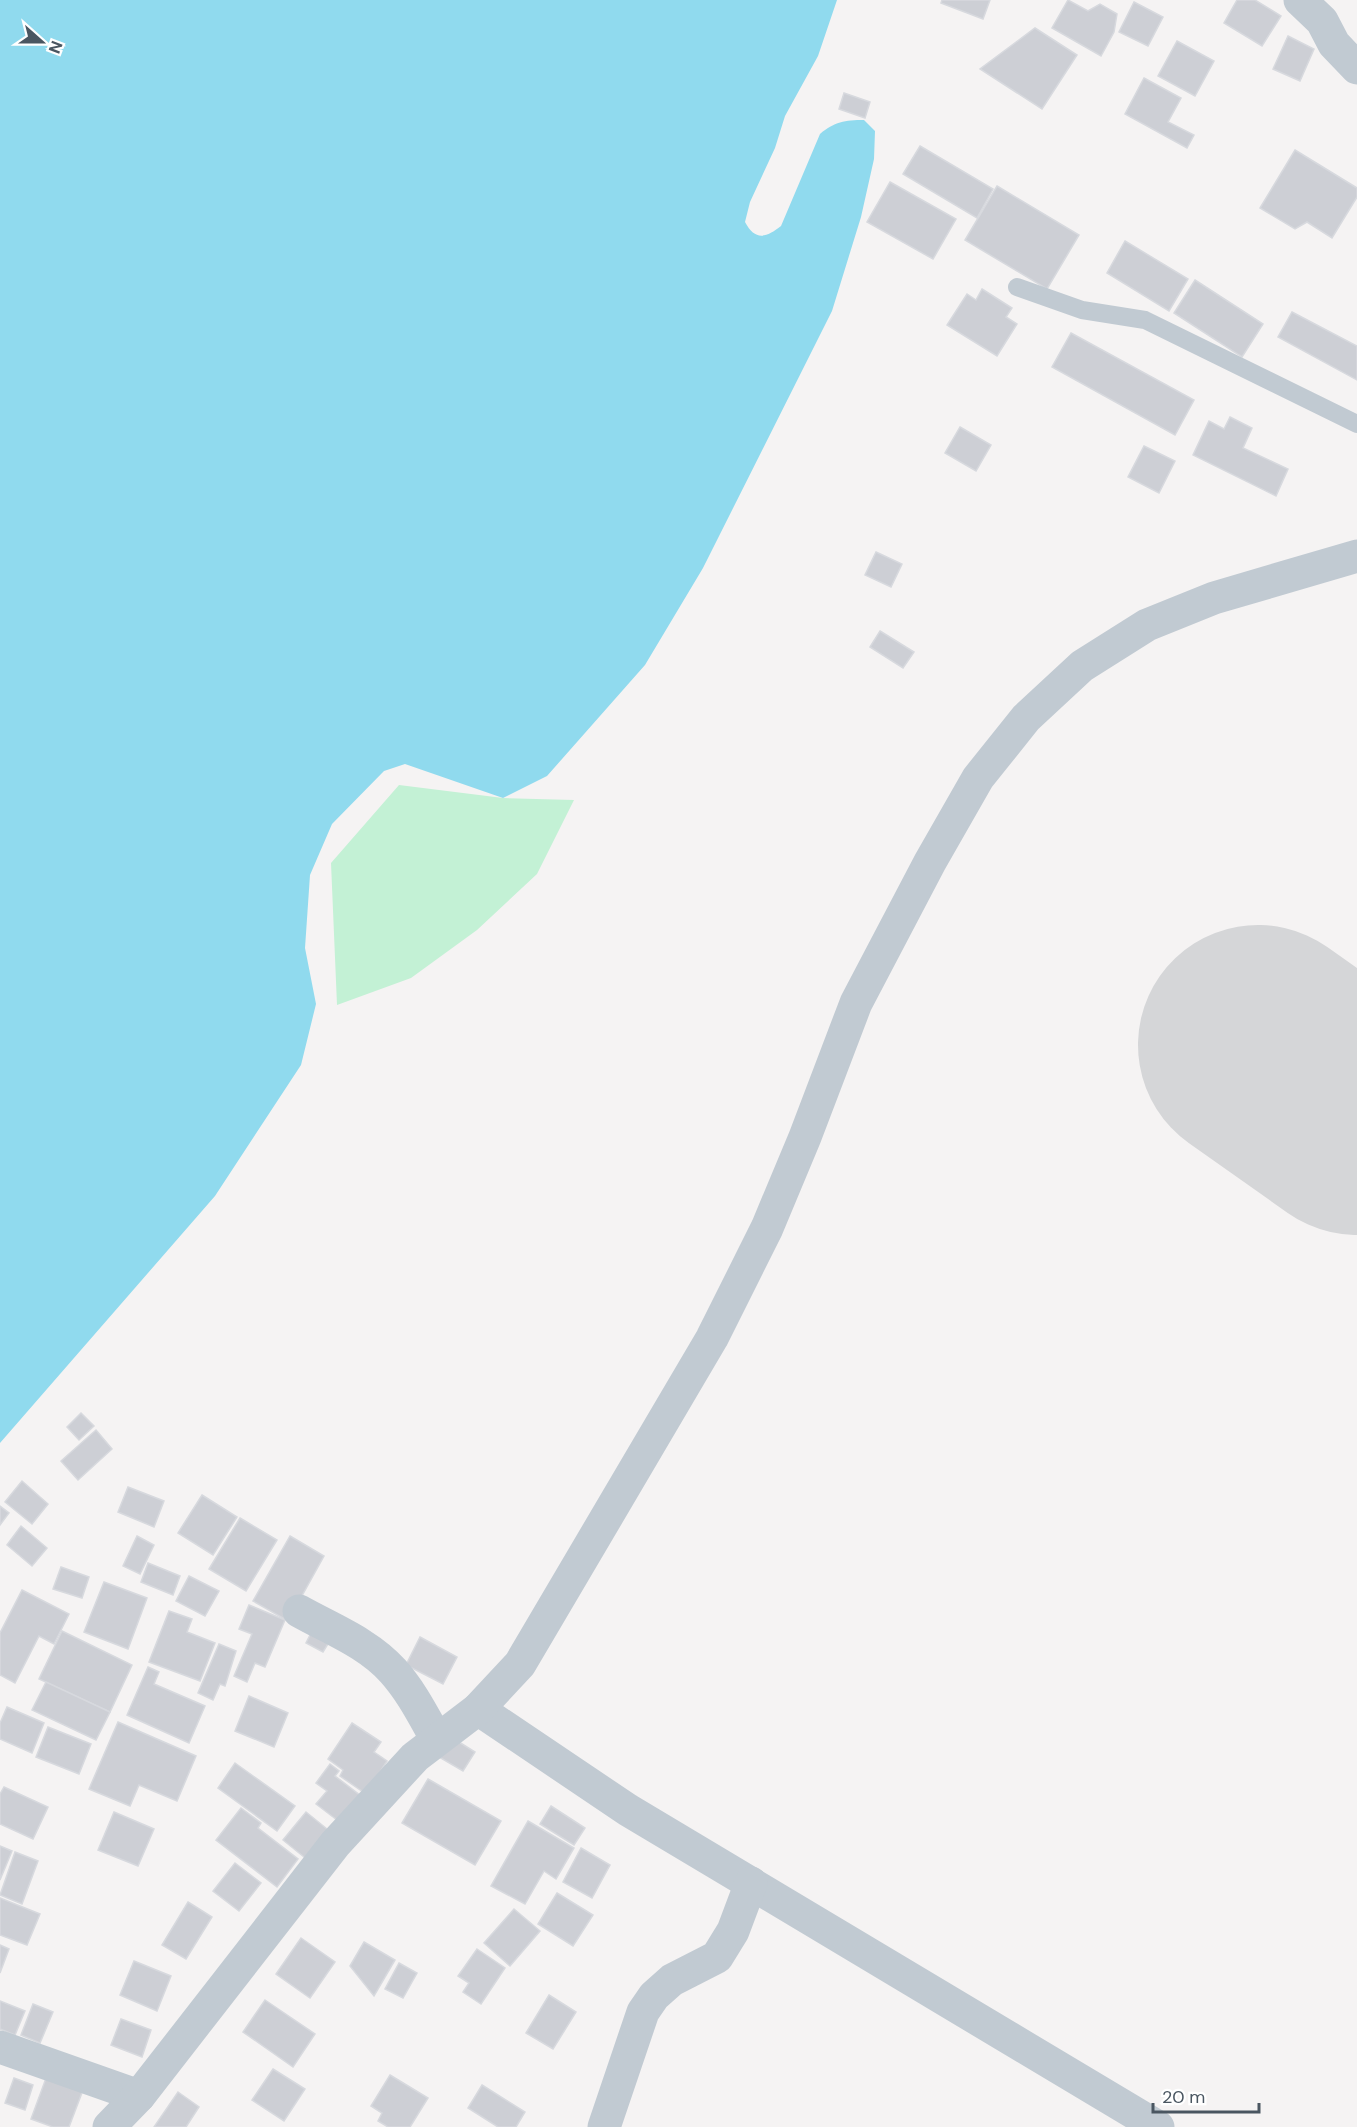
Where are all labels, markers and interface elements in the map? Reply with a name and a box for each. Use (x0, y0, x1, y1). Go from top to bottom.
north arrow (12, 12, 72, 72)
text: N (44, 38, 67, 56)
scale bar (1153, 2076, 1260, 2114)
text: 20 m (1162, 2085, 1205, 2109)

